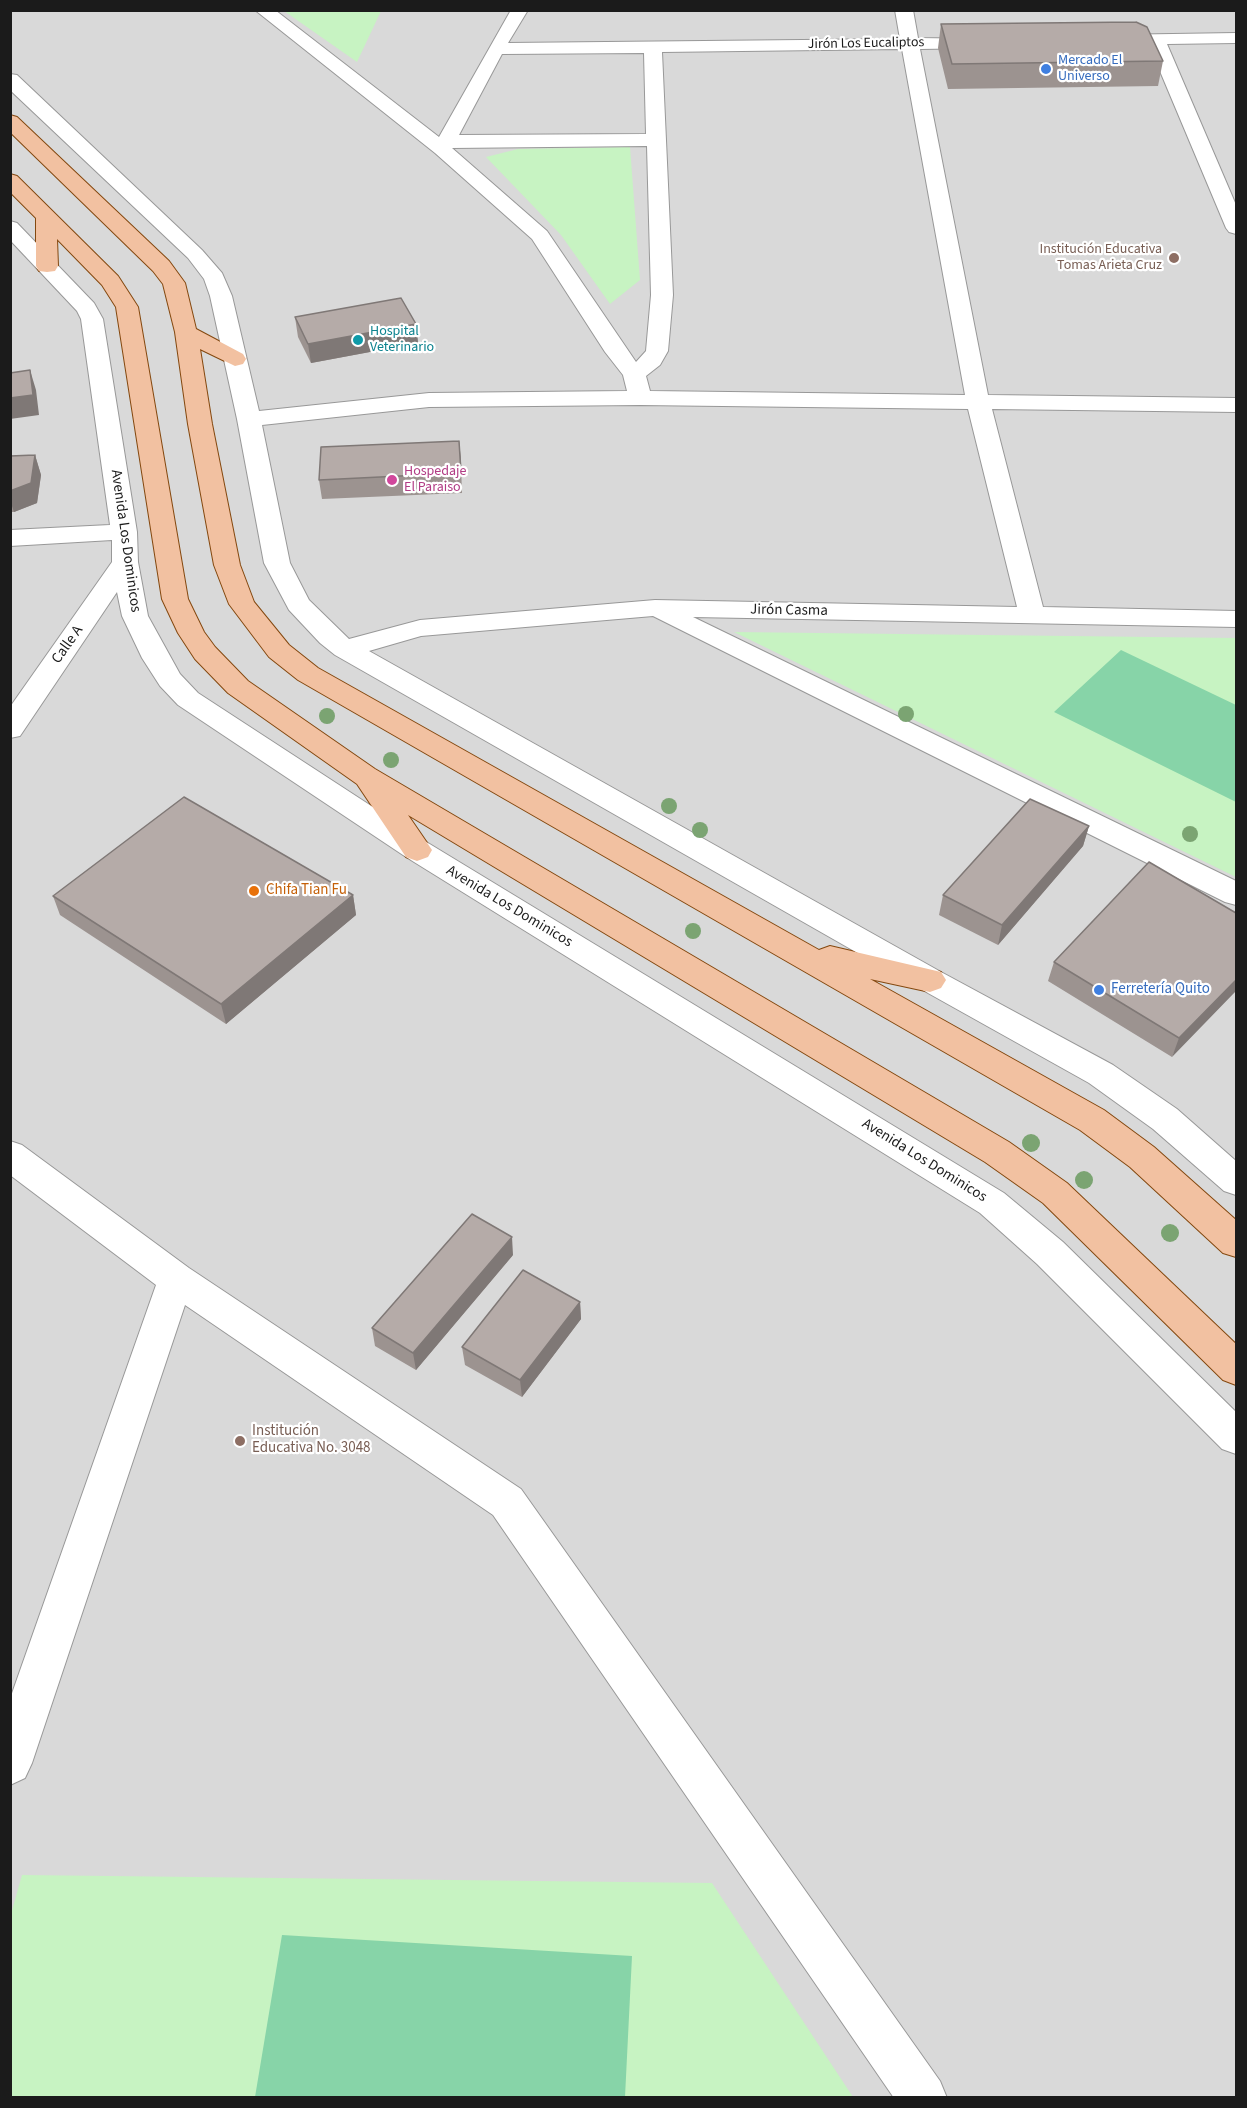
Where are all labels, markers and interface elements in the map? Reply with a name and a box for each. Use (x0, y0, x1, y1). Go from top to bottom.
street label: Jirón Los Eucaliptos (808, 35, 924, 53)
place label: Mercado El Universo (1058, 53, 1122, 86)
marker: Mercado El Universo (1039, 62, 1053, 76)
place label: Institución Educativa Tomas Arieta Cruz (1039, 242, 1162, 274)
marker: Institución Educativa Tomas Arieta Cruz (1167, 251, 1181, 265)
place label: Hospital Veterinario (370, 324, 434, 356)
marker: Hospital Veterinario (351, 333, 365, 347)
place label: Hospedaje El Paraiso (404, 464, 466, 496)
street label: Avenida Los Dominicos (106, 468, 144, 614)
marker: Hospedaje El Paraiso (385, 473, 399, 487)
street label: Jirón Casma (750, 601, 828, 621)
street label: Calle A (48, 622, 88, 668)
street label: Avenida Los Dominicos (443, 862, 575, 952)
place label: Chifa Tian Fu (266, 882, 347, 900)
marker: Chifa Tian Fu (247, 884, 261, 898)
place label: Ferretería Quito (1111, 981, 1210, 999)
marker: Ferretería Quito (1092, 983, 1106, 997)
street label: Avenida Los Dominicos (858, 1115, 990, 1207)
place label: Institución Educativa No. 3048 (252, 1423, 371, 1458)
marker: Institución Educativa No. 3048 (233, 1434, 247, 1448)

